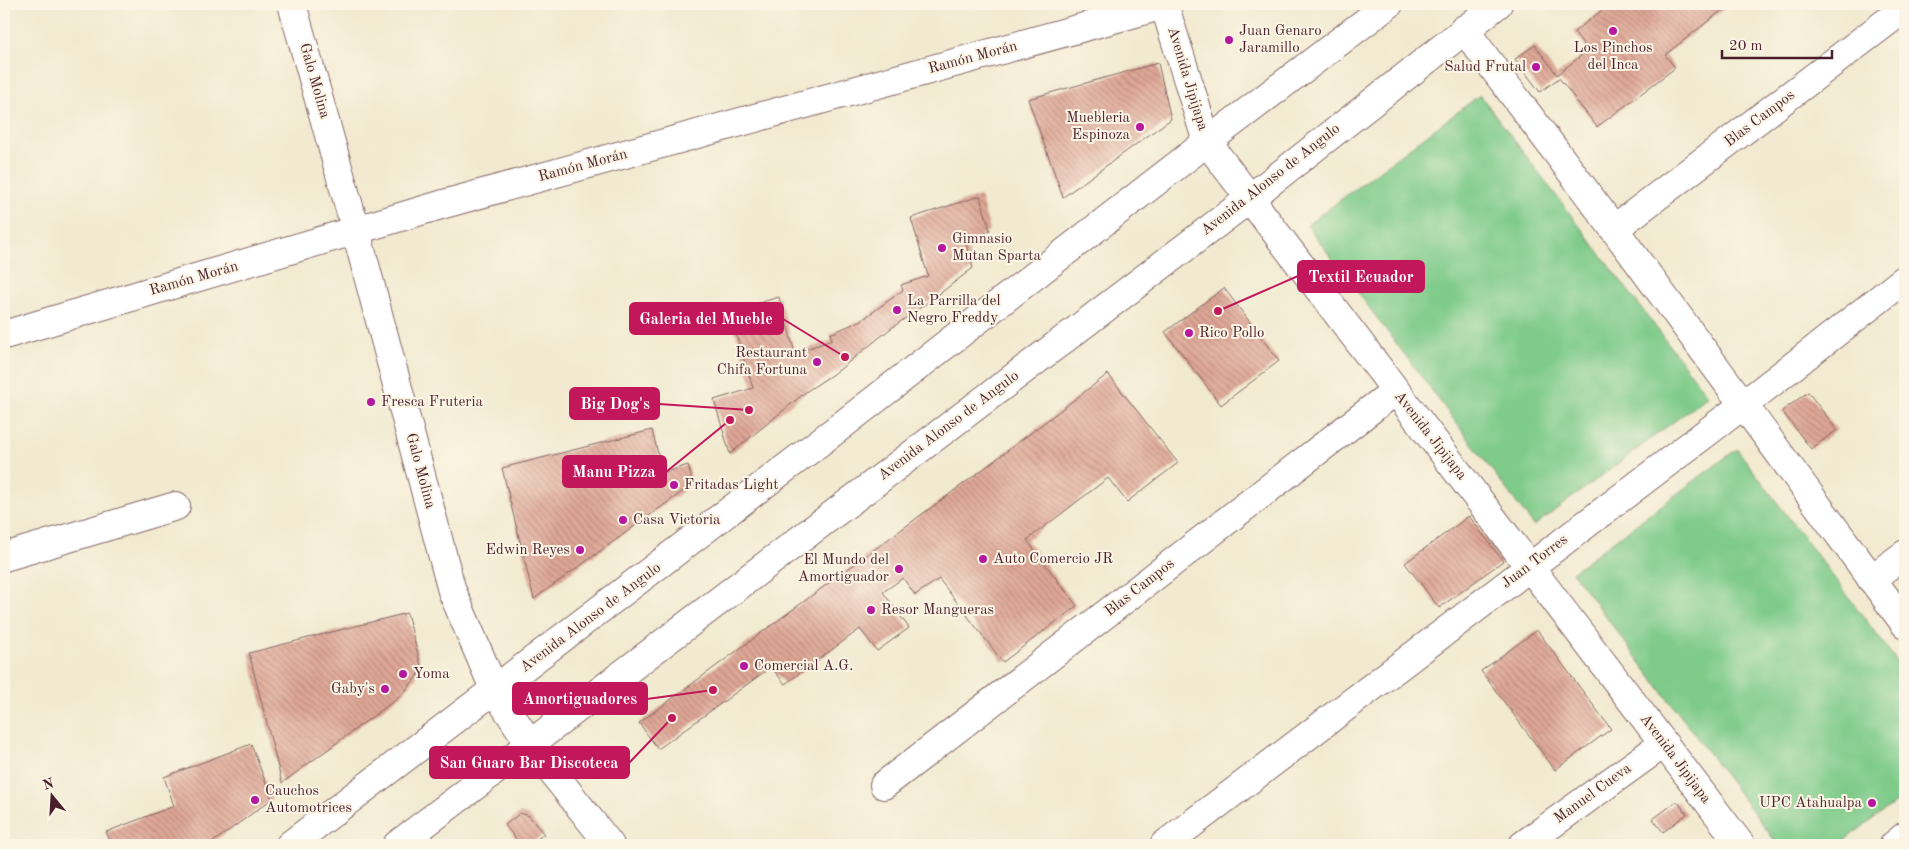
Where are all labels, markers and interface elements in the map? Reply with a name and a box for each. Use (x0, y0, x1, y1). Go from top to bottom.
place label: Juan Genaro Jaramillo (1239, 24, 1322, 56)
street label: Avenida Jipijapa (1164, 25, 1210, 133)
marker: Los Pinchos del Inca (1607, 25, 1619, 37)
scale bar (1722, 28, 1832, 60)
marker: Juan Genaro Jaramillo (1223, 34, 1235, 46)
street label: Ramón Morán (927, 39, 1019, 77)
text: 20 m (1729, 39, 1763, 54)
place label: Los Pinchos del Inca (1573, 41, 1653, 73)
street label: Galo Molina (296, 42, 332, 121)
place label: Salud Frutal (1444, 60, 1526, 75)
marker: Salud Frutal (1530, 61, 1542, 73)
street label: Blas Campos (1722, 88, 1798, 150)
place label: Muebleria Espinoza (1066, 111, 1131, 143)
marker: Muebleria Espinoza (1134, 121, 1146, 133)
street label: Avenida Alonso de Angulo (1199, 121, 1343, 239)
street label: Ramón Morán (537, 147, 629, 185)
place label: Gimnasio Mutan Sparta (952, 232, 1041, 264)
marker: Gimnasio Mutan Sparta (936, 242, 948, 254)
street label: Ramón Morán (148, 259, 240, 299)
callout: Textil Ecuador (1298, 261, 1424, 292)
text: Textil Ecuador (1308, 270, 1414, 286)
place label: La Parrilla del Negro Freddy (907, 294, 1000, 326)
callout: Galeria del Mueble (630, 303, 783, 334)
marker: La Parrilla del Negro Freddy (891, 304, 903, 316)
text: Galeria del Mueble (639, 312, 773, 328)
place label: Rico Pollo (1199, 326, 1264, 341)
marker: Rico Pollo (1183, 327, 1195, 339)
place label: Restaurant Chifa Fortuna (717, 346, 808, 378)
marker: Restaurant Chifa Fortuna (811, 356, 823, 368)
street label: Avenida Alonso de Angulo (876, 368, 1022, 484)
callout: Big Dog's (570, 388, 659, 419)
street label: Avenida Jipijapa (1391, 389, 1469, 483)
place label: Fresca Fruteria (381, 395, 484, 410)
marker: Fresca Fruteria (365, 396, 377, 408)
text: Big Dog's (580, 397, 650, 413)
street label: Galo Molina (403, 432, 437, 511)
callout: Manu Pizza (563, 456, 666, 487)
text: Manu Pizza (572, 465, 656, 481)
place label: Fritadas Light (684, 478, 779, 493)
marker: Fritadas Light (668, 479, 680, 491)
place label: Casa Victoria (633, 513, 721, 528)
marker: Casa Victoria (617, 514, 629, 526)
street label: Juan Torres (1499, 532, 1571, 592)
place label: Edwin Reyes (486, 543, 570, 558)
marker: Edwin Reyes (574, 544, 586, 556)
place label: Auto Comercio JR (993, 552, 1113, 567)
place label: El Mundo del Amortiguador (798, 553, 889, 585)
marker: Auto Comercio JR (977, 553, 989, 565)
street label: Blas Campos (1102, 556, 1178, 620)
street label: Avenida Alonso de Angulo (518, 560, 664, 676)
marker: El Mundo del Amortiguador (893, 563, 905, 575)
place label: Resor Mangueras (881, 603, 994, 618)
marker: Resor Mangueras (865, 604, 877, 616)
place label: Comercial A.G. (754, 659, 853, 674)
marker: Comercial A.G. (738, 660, 750, 672)
place label: Yoma (413, 667, 450, 682)
marker: Yoma (397, 668, 409, 680)
place label: Gaby's (331, 682, 375, 697)
marker: Gaby's (379, 683, 391, 695)
callout: Amortiguadores (513, 683, 647, 714)
text: Amortiguadores (523, 692, 637, 708)
street label: Avenida Jipijapa (1637, 712, 1714, 807)
callout: San Guaro Bar Discoteca (430, 747, 629, 778)
text: San Guaro Bar Discoteca (439, 756, 619, 772)
street label: Manuel Cueva (1552, 761, 1635, 827)
north arrow (28, 772, 78, 822)
text: N (41, 776, 56, 793)
place label: Cauchos Automotrices (265, 784, 352, 816)
marker: Cauchos Automotrices (249, 794, 261, 806)
place label: UPC Atahualpa (1759, 796, 1863, 811)
marker: UPC Atahualpa (1866, 797, 1878, 809)

